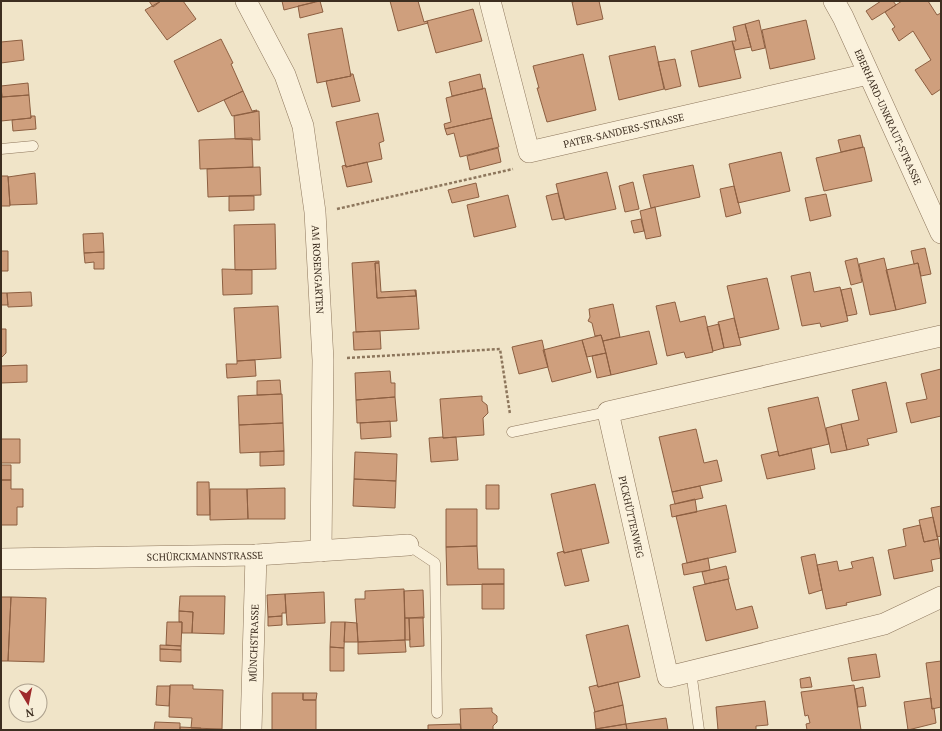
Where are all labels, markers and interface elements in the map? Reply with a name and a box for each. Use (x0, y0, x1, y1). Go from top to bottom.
street label: EBERHARD-UNKRAUT-STRASSE (851, 47, 924, 187)
street label: PATER-SANDERS-STRASSE (562, 111, 685, 151)
street label: AM ROSENGARTEN (309, 225, 327, 315)
street label: PICKHÜTTENWEG (616, 474, 647, 559)
street label: SCHÜRCKMANNSTRASSE (147, 549, 264, 564)
street label: MÜNCHSTRASSE (246, 604, 262, 682)
north arrow (8, 683, 48, 723)
text: N (24, 705, 35, 721)

